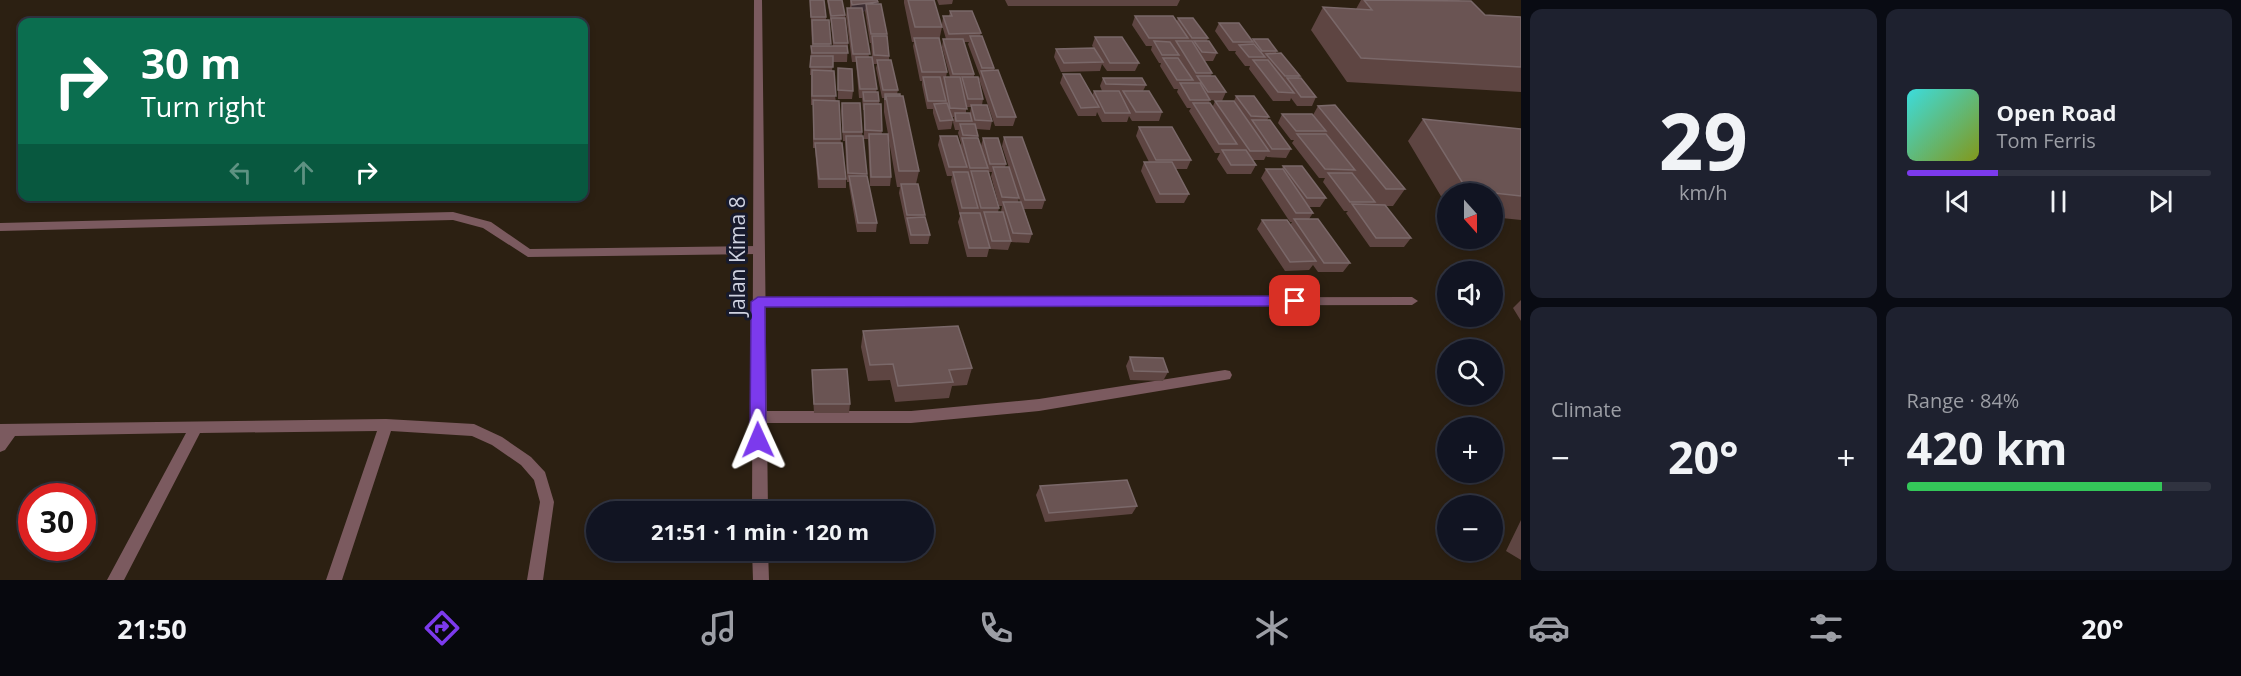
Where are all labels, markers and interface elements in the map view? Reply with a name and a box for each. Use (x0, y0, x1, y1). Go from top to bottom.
text: 30 m (141, 34, 241, 91)
icon: right (42, 42, 120, 120)
text: 29 (1659, 87, 1748, 193)
text: Turn right (141, 88, 266, 125)
text: Open Road (1997, 97, 2116, 127)
text: Tom Ferris (1997, 127, 2096, 154)
icon: left (224, 156, 257, 189)
icon: ahead (287, 156, 320, 189)
icon: right (350, 156, 383, 189)
text: km/h (1679, 179, 1728, 206)
north arrow (1437, 183, 1503, 249)
map controls (1437, 183, 1503, 561)
icon: previous (1941, 185, 1974, 218)
icon: pause (2042, 185, 2075, 218)
icon: next (2144, 185, 2177, 218)
street label: Jalan Kima 8 (723, 196, 751, 318)
button: sound (1437, 261, 1503, 327)
pin (1269, 275, 1320, 326)
icon: arrive (1278, 284, 1311, 317)
button: search (1437, 339, 1503, 405)
text: Range · 84% (1907, 387, 2019, 414)
text: Climate (1551, 396, 1622, 423)
position arrow (726, 408, 790, 472)
button: + (1437, 417, 1503, 483)
text: 420 km (1907, 417, 2067, 478)
text: 20° (1668, 426, 1739, 487)
text: − (1551, 435, 1570, 480)
text: + (1837, 435, 1855, 480)
speed limit sign: 30 (18, 483, 96, 561)
button: − (1437, 495, 1503, 561)
text: 21:51 · 1 min · 120 m (651, 516, 869, 546)
icon: directions (421, 607, 463, 649)
icon: music (698, 607, 740, 649)
icon: phone (975, 607, 1017, 649)
icon: climate (1251, 607, 1293, 649)
icon: car (1528, 607, 1570, 649)
icon: filters (1805, 607, 1847, 649)
text: 21:50 (117, 610, 187, 647)
text: 20° (2081, 610, 2124, 647)

